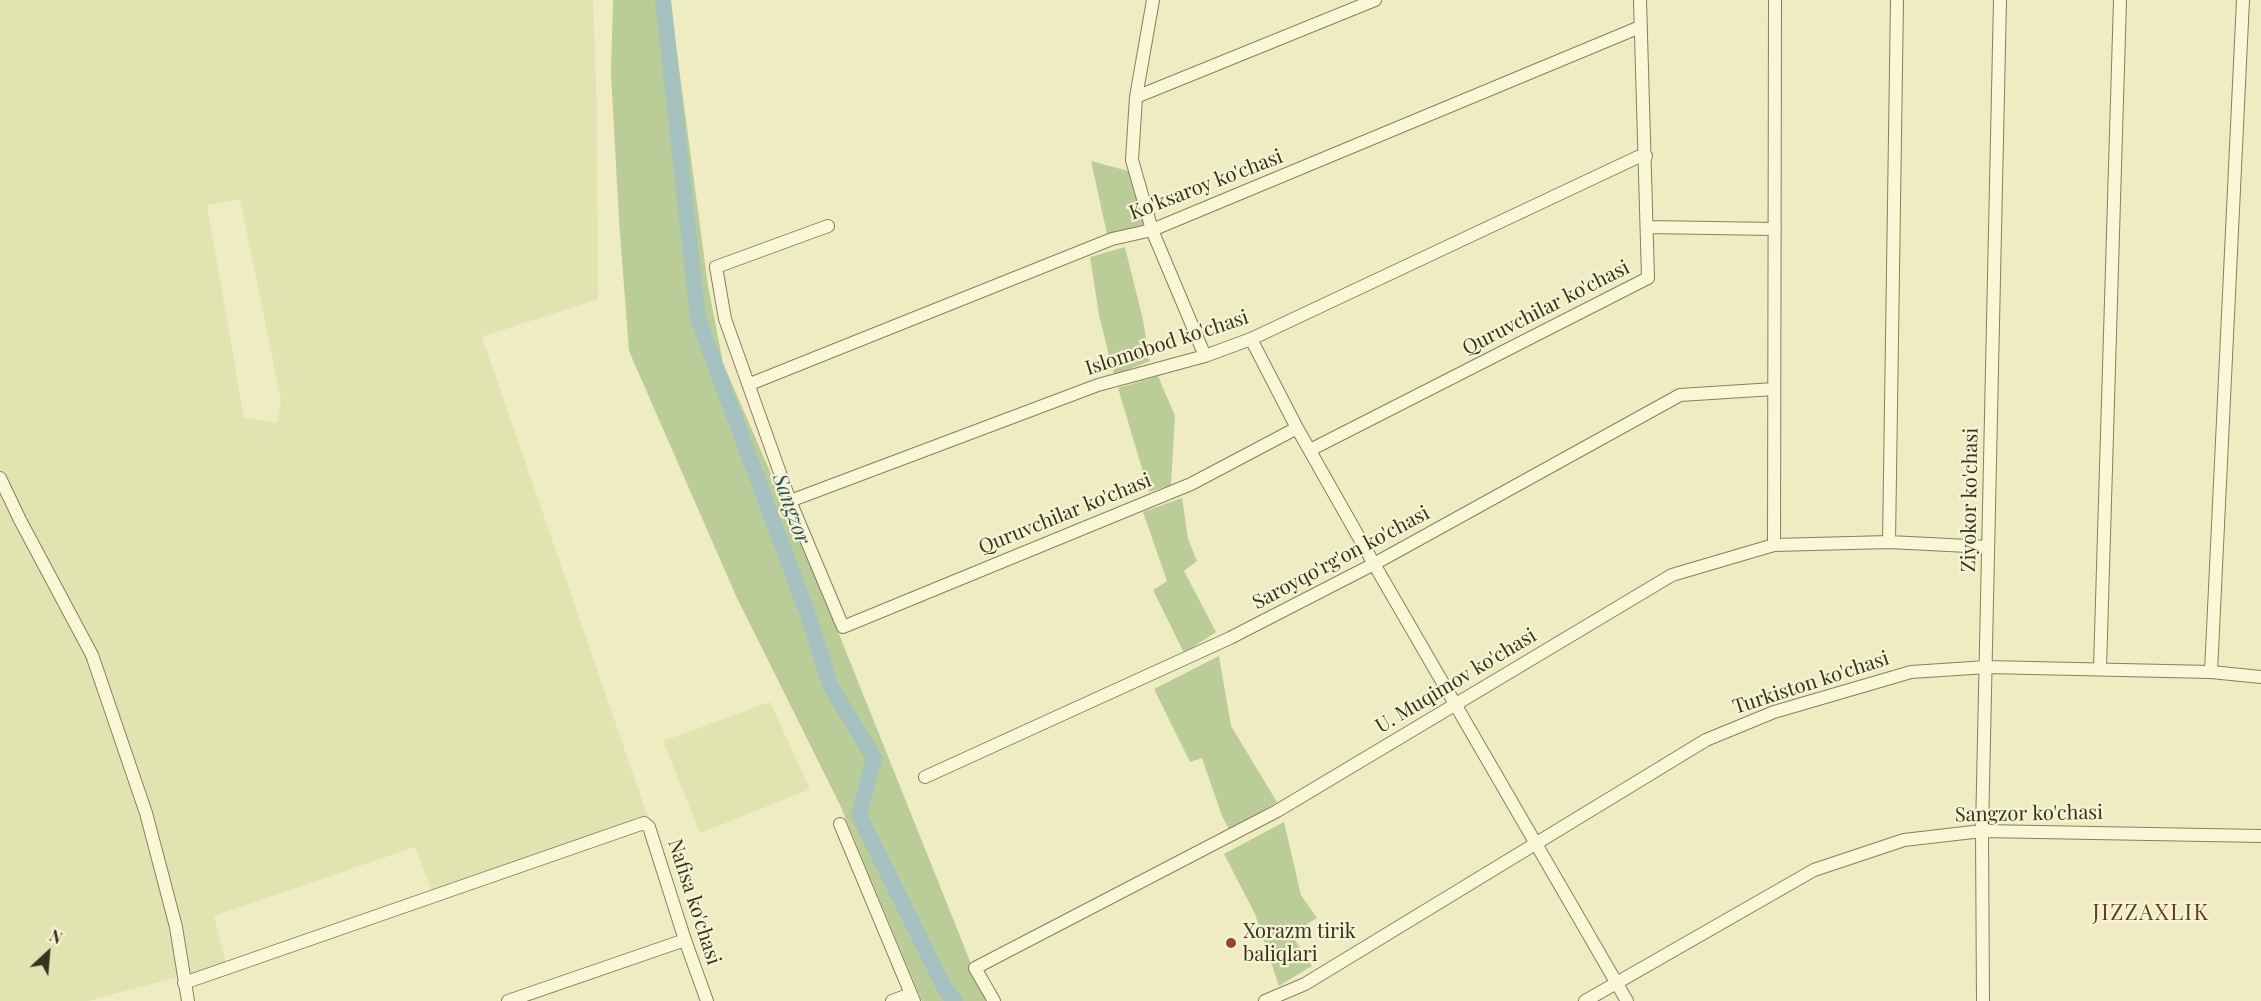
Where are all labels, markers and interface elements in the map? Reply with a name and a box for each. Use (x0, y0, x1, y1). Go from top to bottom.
street label: Ko'ksaroy ko'chasi (1126, 145, 1286, 225)
street label: Quruvchilar ko'chasi (1458, 255, 1634, 361)
street label: Islomobod ko'chasi (1082, 305, 1252, 381)
street label: Ziyokor ko'chasi (1957, 428, 1983, 572)
street label: Quruvchilar ko'chasi (975, 468, 1155, 560)
water label: Sangzor (767, 471, 815, 547)
street label: Saroyqo'rg'on ko'chasi (1248, 501, 1434, 615)
street label: U. Muqimov ko'chasi (1371, 624, 1541, 738)
street label: Turkiston ko'chasi (1730, 646, 1892, 720)
street label: Sangzor ko'chasi (1955, 801, 2103, 827)
street label: Nafisa ko'chasi (662, 836, 726, 968)
district label: JIZZAXLIK (2093, 900, 2209, 926)
place label: Xorazm tirik baliqlari (1243, 920, 1356, 967)
north arrow (18, 923, 78, 983)
text: N (46, 924, 66, 948)
marker: Xorazm tirik baliqlari (1224, 936, 1238, 950)

